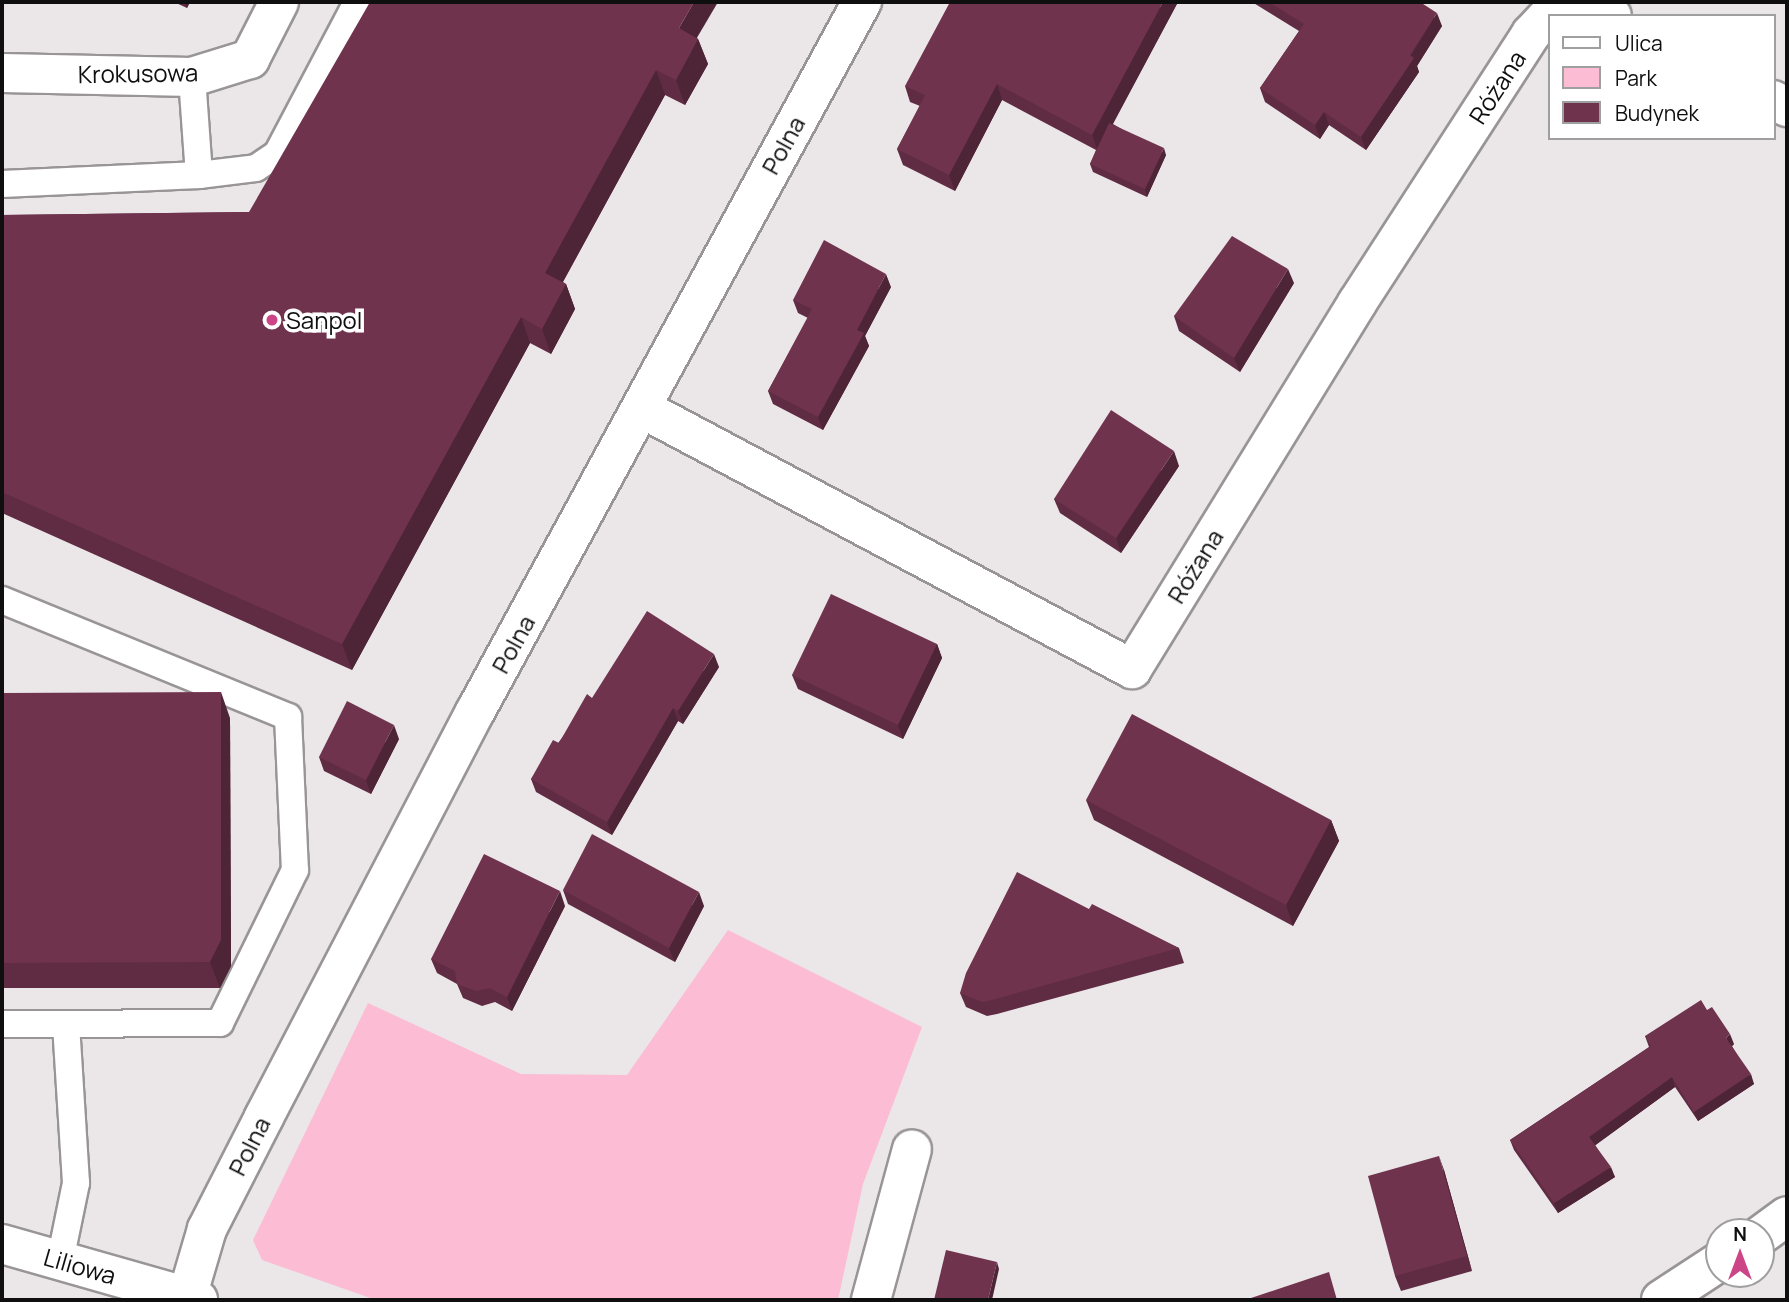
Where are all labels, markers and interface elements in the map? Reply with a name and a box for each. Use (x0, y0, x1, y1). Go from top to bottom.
legend (1548, 14, 1775, 140)
text: Ulica (1615, 29, 1663, 57)
street label: Różana (1463, 45, 1531, 129)
street label: Krokusowa (78, 58, 198, 88)
text: Park (1615, 64, 1657, 92)
text: Budynek (1615, 99, 1699, 127)
street label: Polna (755, 111, 811, 179)
place label: Sanpol (286, 306, 362, 334)
marker: Sanpol (264, 312, 280, 328)
street label: Różana (1161, 524, 1229, 608)
street label: Polna (485, 610, 541, 678)
street label: Polna (222, 1112, 276, 1180)
north arrow (1705, 1218, 1775, 1288)
text: N (1733, 1221, 1747, 1247)
street label: Liliowa (41, 1242, 119, 1290)

